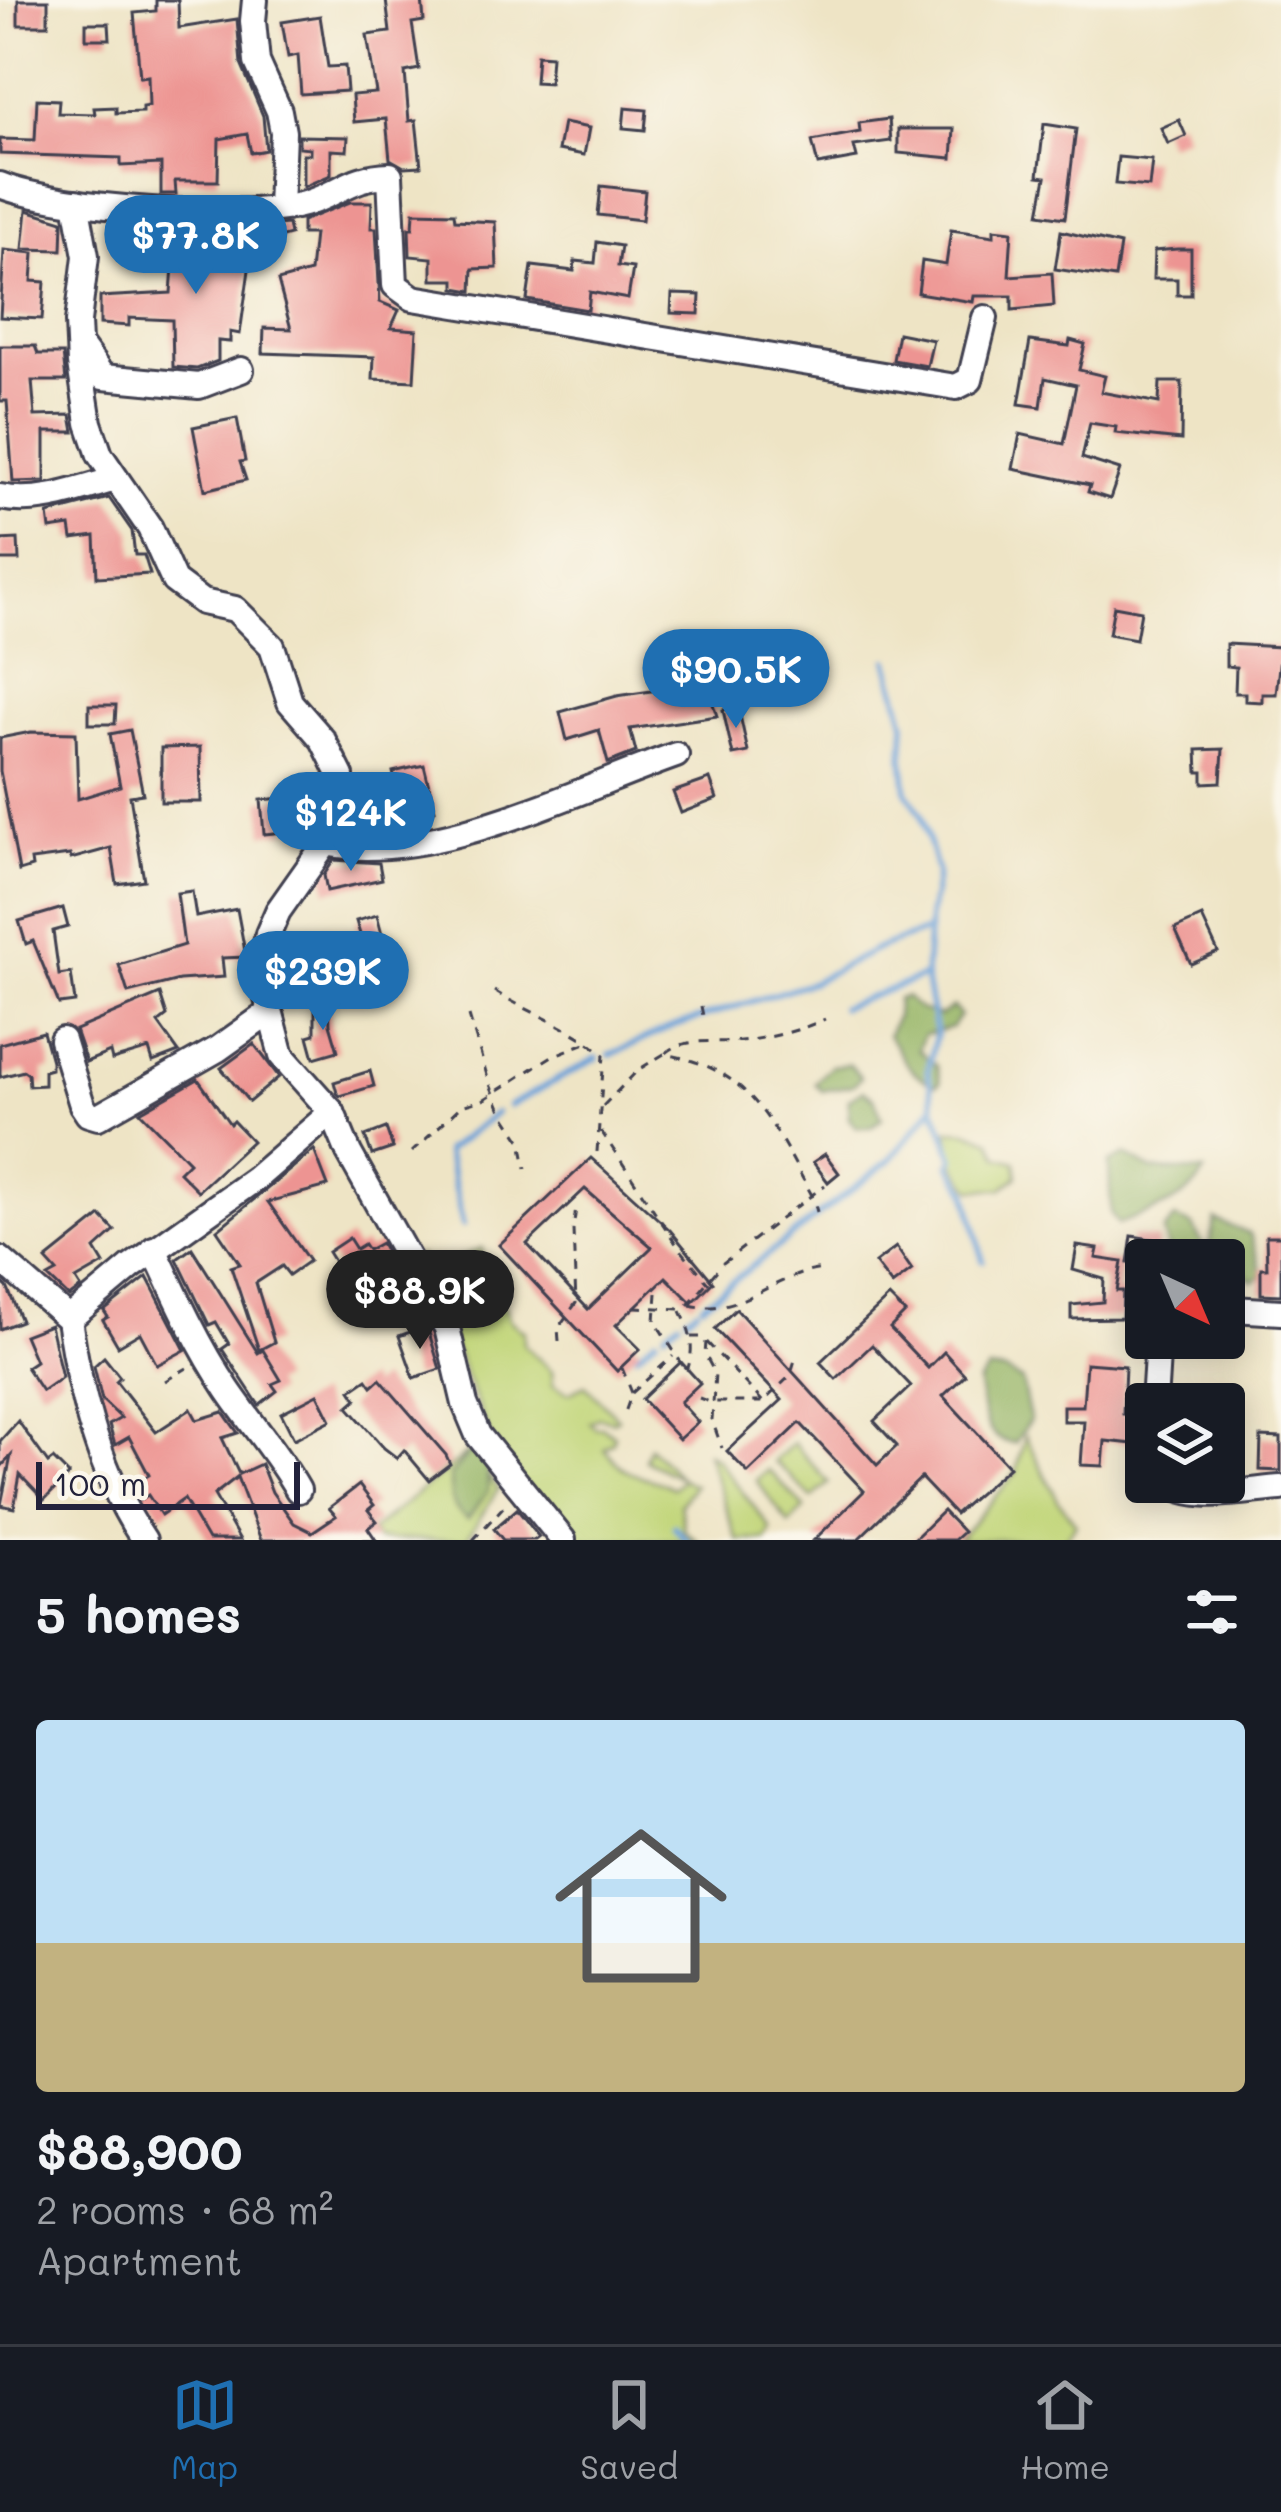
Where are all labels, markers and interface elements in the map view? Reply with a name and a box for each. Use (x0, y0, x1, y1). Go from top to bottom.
pin: $77.8K (98, 195, 294, 297)
text: $77.8K (131, 208, 261, 259)
pin: $90.5K (638, 629, 834, 731)
text: $90.5K (669, 642, 803, 693)
pin: $124K (267, 772, 435, 874)
text: $124K (294, 785, 408, 836)
pin: $239K (239, 931, 407, 1033)
text: $239K (264, 944, 382, 995)
north arrow (1125, 1239, 1245, 1359)
map controls (1125, 1239, 1245, 1503)
pin: $88.9K (322, 1250, 518, 1352)
text: $88.9K (353, 1263, 487, 1314)
button: layers (1125, 1383, 1245, 1503)
scale bar (36, 1456, 300, 1509)
text: 100 m (54, 1461, 146, 1504)
text: 5 homes (36, 1579, 241, 1646)
icon: filters (1179, 1579, 1245, 1645)
icon: home (533, 1798, 749, 2014)
text: $88,900 (36, 2116, 243, 2183)
text: 2 rooms · 68 m² (36, 2183, 334, 2234)
text: Apartment (36, 2234, 242, 2285)
tab: Map (171, 2372, 238, 2487)
tab: Saved (580, 2372, 678, 2487)
tab: Home (1020, 2372, 1110, 2487)

